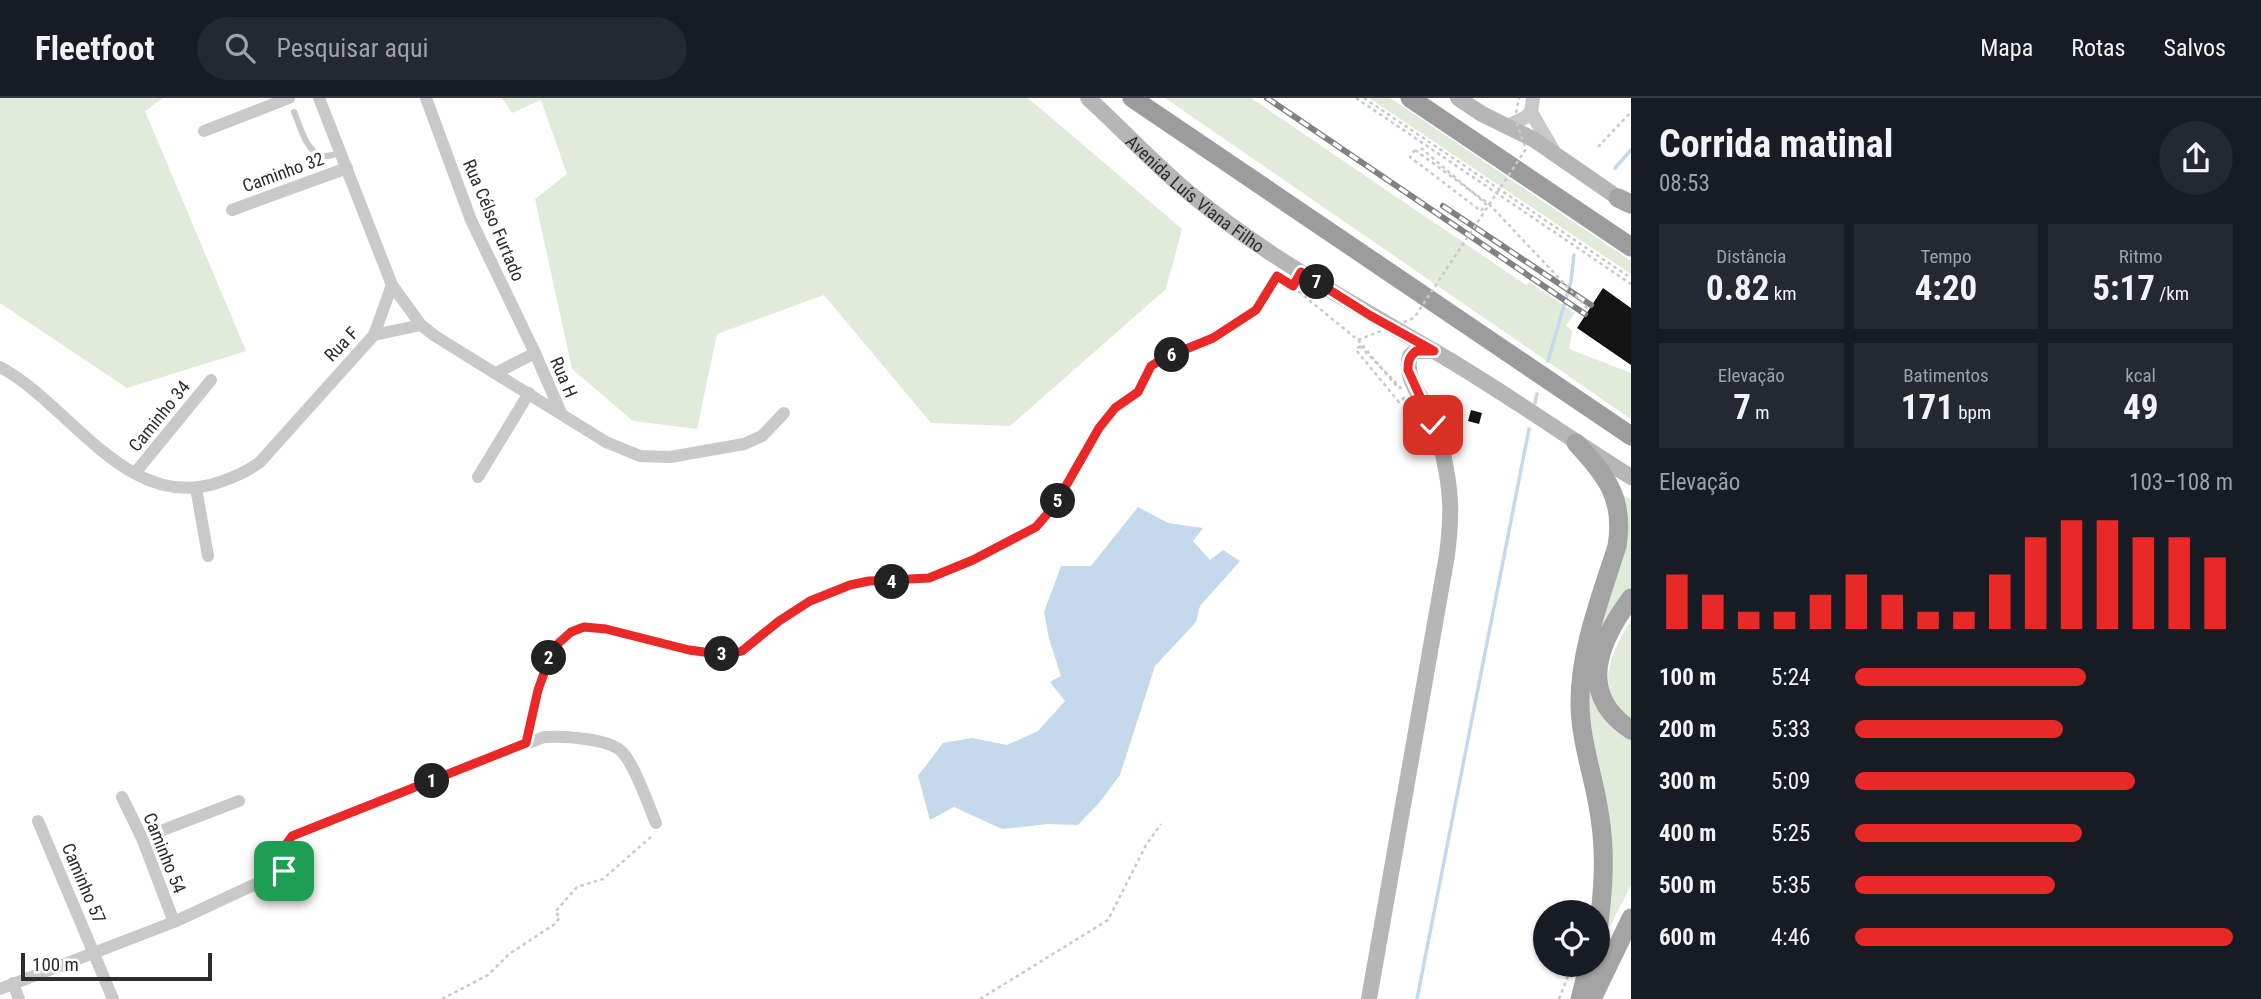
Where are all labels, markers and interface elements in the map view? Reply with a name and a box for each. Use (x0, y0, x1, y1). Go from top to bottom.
search box (197, 17, 687, 80)
text: Fleetfoot (35, 29, 155, 68)
icon: search (221, 29, 259, 67)
text: Pesquisar aqui (277, 33, 429, 63)
text: Mapa (1980, 34, 2033, 62)
text: Rotas (2071, 34, 2125, 62)
text: Salvos (2163, 34, 2226, 62)
button: share (2159, 121, 2233, 195)
text: Corrida matinal (1659, 122, 1893, 166)
street label: Avenida Luís Viana Filho (1122, 130, 1269, 256)
street label: Caminho 32 (240, 148, 327, 196)
street label: Rua Célso Furtado (459, 156, 529, 284)
text: 08:53 (1659, 170, 1710, 197)
text: Distância (1716, 245, 1786, 268)
text: Tempo (1920, 245, 1972, 268)
text: Ritmo (2119, 245, 2163, 268)
pin: 7 (1300, 264, 1334, 300)
text: 0.82 (1706, 268, 1769, 309)
text: 4:20 (1915, 268, 1977, 309)
text: 5:17 (2092, 268, 2155, 309)
text: 7 (1312, 270, 1321, 293)
text: km (1769, 282, 1797, 305)
text: /km (2155, 282, 2189, 305)
street label: Rua F (320, 322, 363, 366)
pin: 6 (1154, 338, 1190, 372)
text: 6 (1167, 343, 1176, 366)
street label: Rua H (546, 353, 582, 401)
text: Elevação (1718, 364, 1785, 387)
text: Batimentos (1903, 364, 1989, 387)
text: kcal (2125, 364, 2156, 387)
street label: Caminho 34 (124, 376, 194, 456)
text: 7 (1733, 387, 1751, 428)
text: 171 (1901, 387, 1954, 428)
text: 49 (2123, 387, 2158, 428)
pin (1403, 395, 1463, 455)
text: m (1751, 401, 1770, 424)
text: bpm (1954, 401, 1991, 424)
icon: check (1414, 406, 1452, 444)
text: Elevação (1659, 469, 1740, 496)
text: 103–108 m (2129, 469, 2233, 496)
pin: 5 (1040, 484, 1076, 518)
text: 5 (1053, 489, 1062, 512)
pin: 4 (874, 564, 910, 600)
text: 4 (887, 570, 896, 593)
pin: 3 (704, 636, 740, 672)
pin: 2 (532, 640, 566, 676)
text: 3 (717, 642, 726, 665)
text: 2 (544, 646, 553, 669)
text: 100 m (1659, 664, 1716, 691)
text: 5:24 (1771, 664, 1810, 691)
text: 200 m (1659, 716, 1716, 743)
text: 5:33 (1771, 716, 1810, 743)
pin: 1 (414, 764, 450, 798)
text: 300 m (1659, 768, 1716, 795)
text: 5:09 (1771, 768, 1810, 795)
text: 1 (427, 769, 436, 792)
street label: Caminho 54 (139, 810, 191, 896)
text: 400 m (1659, 820, 1716, 847)
text: 5:25 (1771, 820, 1810, 847)
street label: Caminho 57 (58, 840, 110, 926)
pin (254, 841, 314, 901)
icon: arrive (265, 852, 303, 890)
text: 500 m (1659, 872, 1716, 899)
text: 5:35 (1771, 872, 1810, 899)
map controls (1533, 900, 1610, 977)
button: locate (1533, 900, 1610, 977)
text: 600 m (1659, 924, 1716, 951)
text: 4:46 (1771, 924, 1810, 951)
scale bar (21, 950, 212, 982)
text: 100 m (32, 953, 79, 976)

